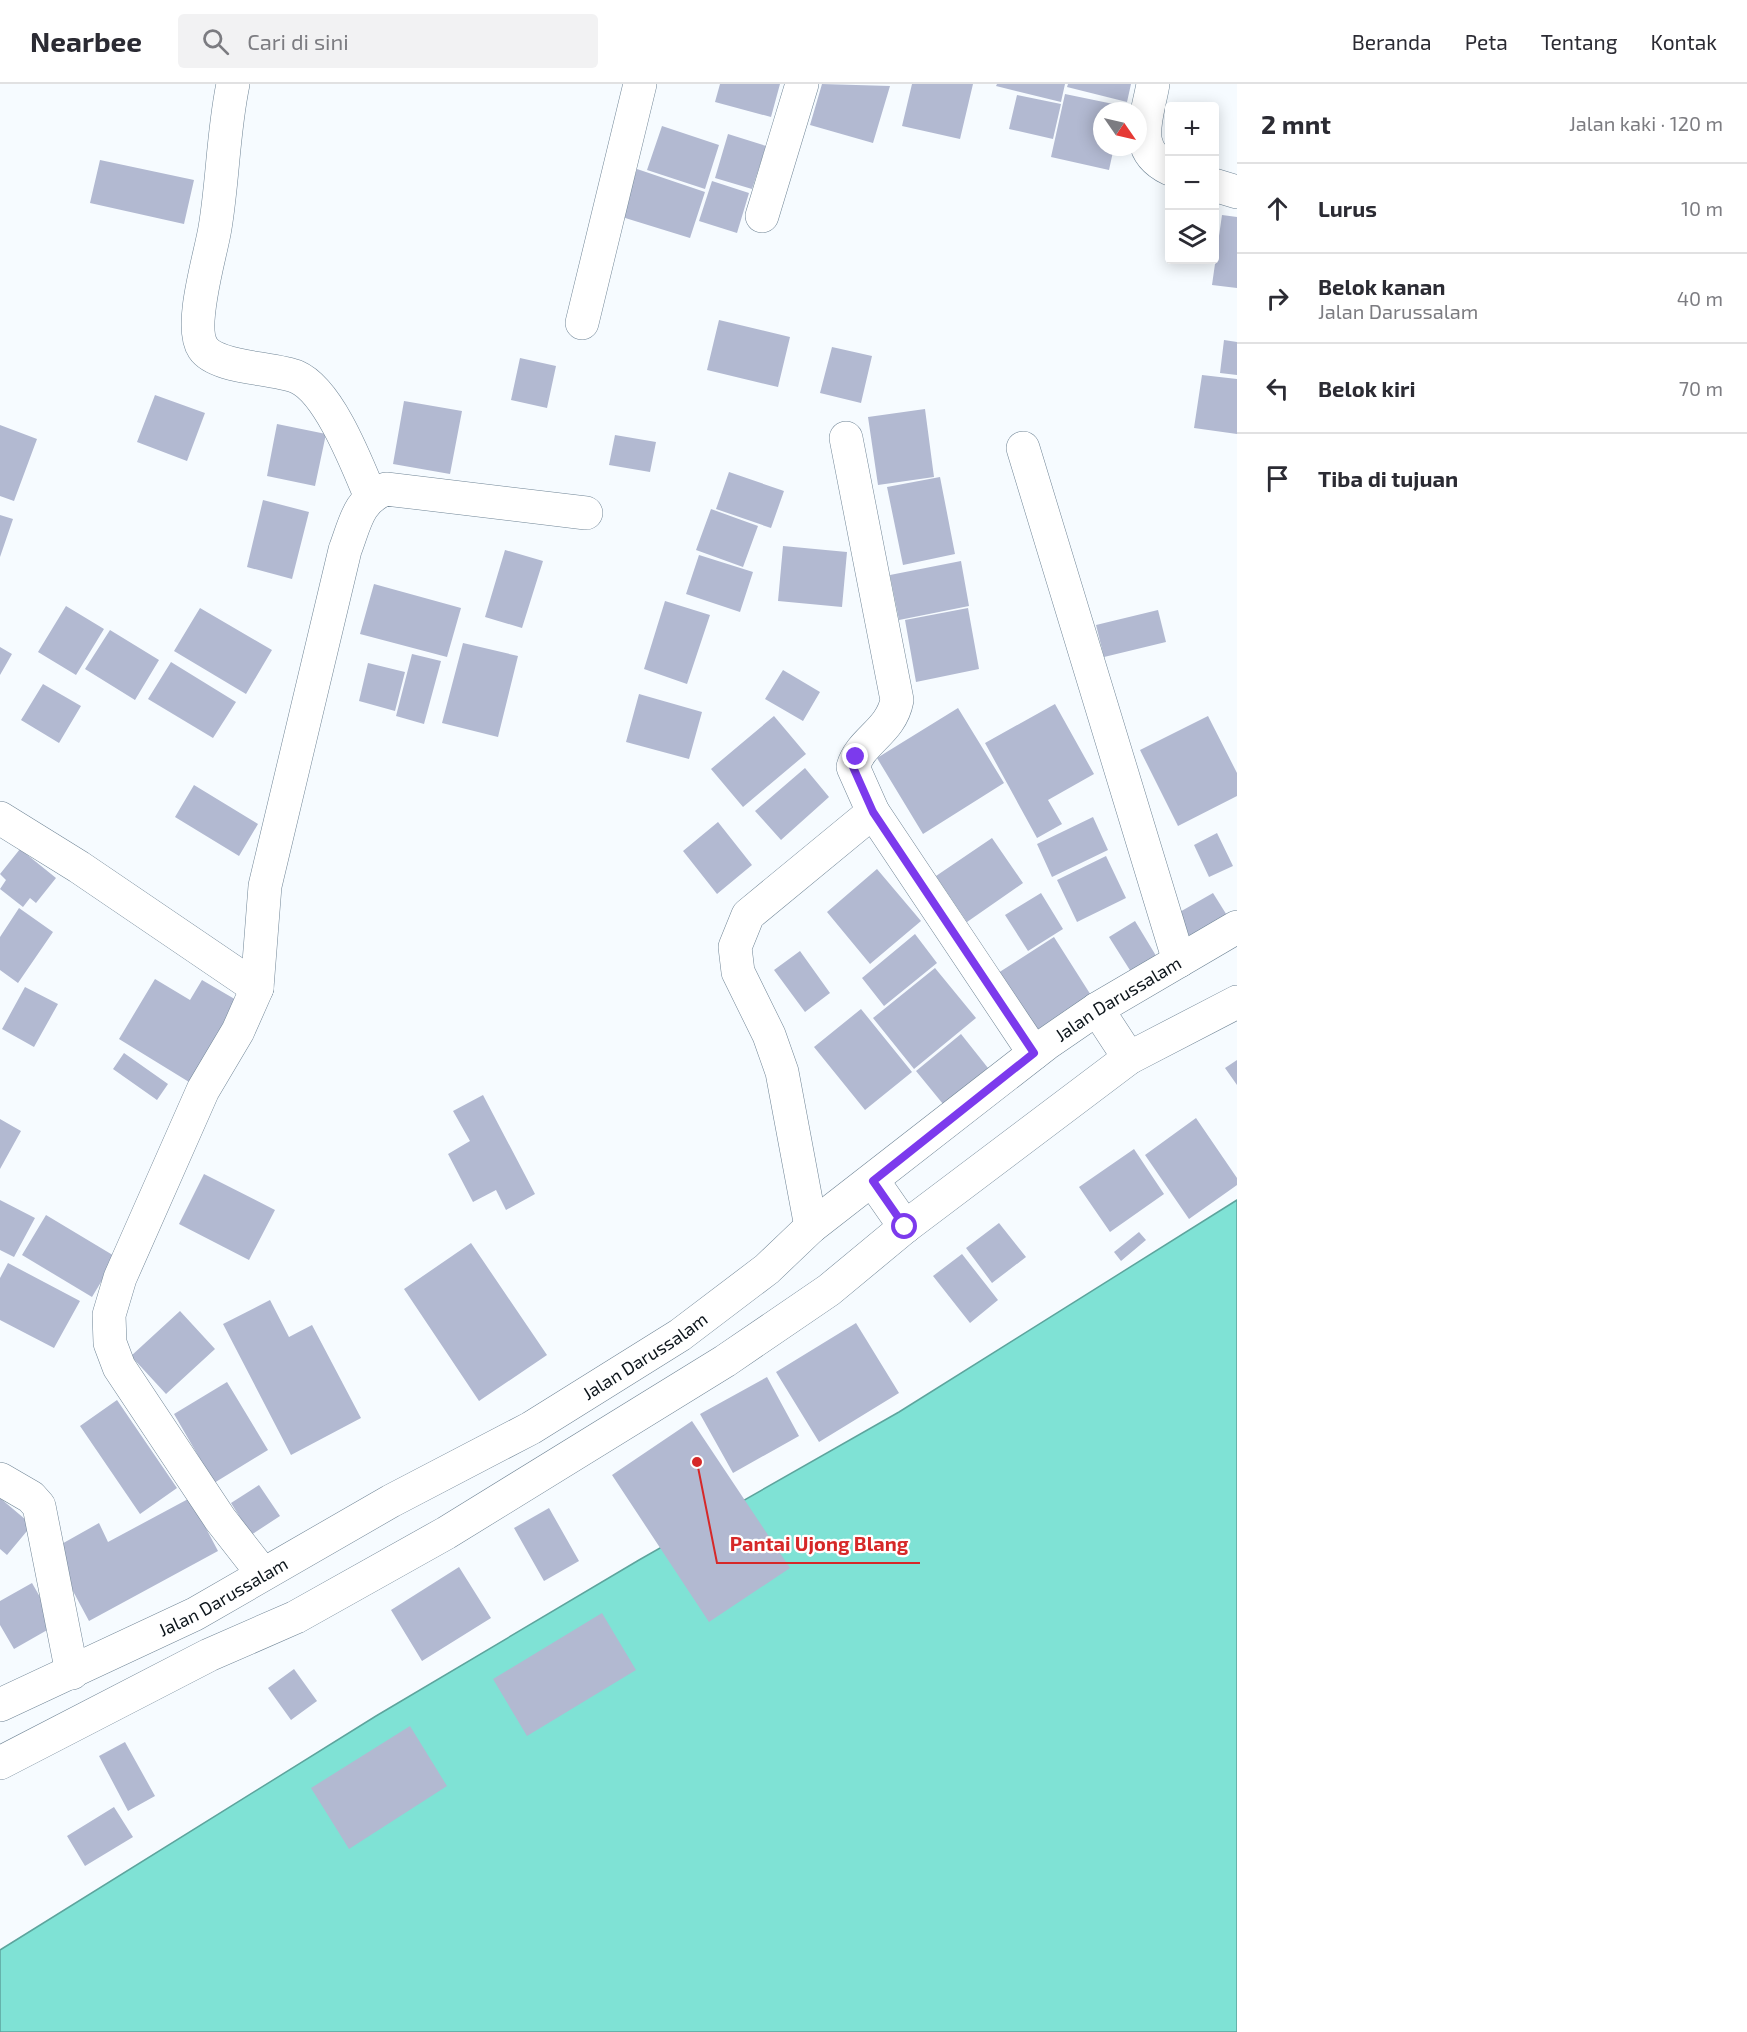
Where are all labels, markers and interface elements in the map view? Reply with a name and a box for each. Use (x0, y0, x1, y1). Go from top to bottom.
search box (178, 14, 598, 68)
text: Nearbee (30, 24, 142, 58)
icon: search (199, 25, 232, 58)
text: Cari di sini (247, 28, 349, 54)
text: Beranda (1352, 29, 1432, 54)
text: Peta (1465, 29, 1508, 54)
text: Tentang (1541, 29, 1618, 54)
text: Kontak (1651, 29, 1717, 54)
north arrow (1093, 102, 1147, 156)
map controls (1165, 102, 1219, 264)
button: + (1165, 102, 1219, 156)
text: 2 mnt (1261, 108, 1331, 139)
text: Jalan kaki · 120 m (1569, 111, 1723, 135)
button: − (1165, 156, 1219, 210)
icon: ahead (1261, 192, 1294, 225)
text: Lurus (1318, 195, 1377, 221)
text: 10 m (1681, 196, 1723, 220)
button: layers (1165, 210, 1219, 264)
text: Belok kanan (1318, 273, 1445, 299)
icon: right (1261, 282, 1294, 315)
text: 40 m (1677, 286, 1723, 310)
text: Jalan Darussalam (1318, 299, 1478, 323)
icon: left (1261, 372, 1294, 405)
text: Belok kiri (1318, 375, 1415, 401)
text: 70 m (1679, 376, 1723, 400)
icon: arrive (1261, 462, 1294, 495)
text: Tiba di tujuan (1318, 465, 1458, 491)
route end (842, 743, 868, 769)
street label: Jalan Darussalam (1050, 951, 1185, 1046)
route start (891, 1213, 917, 1239)
street label: Jalan Darussalam (578, 1307, 712, 1404)
callout: Pantai Ujong Blang (717, 1525, 920, 1563)
text: Pantai Ujong Blang (730, 1531, 909, 1555)
street label: Jalan Darussalam (155, 1552, 291, 1641)

